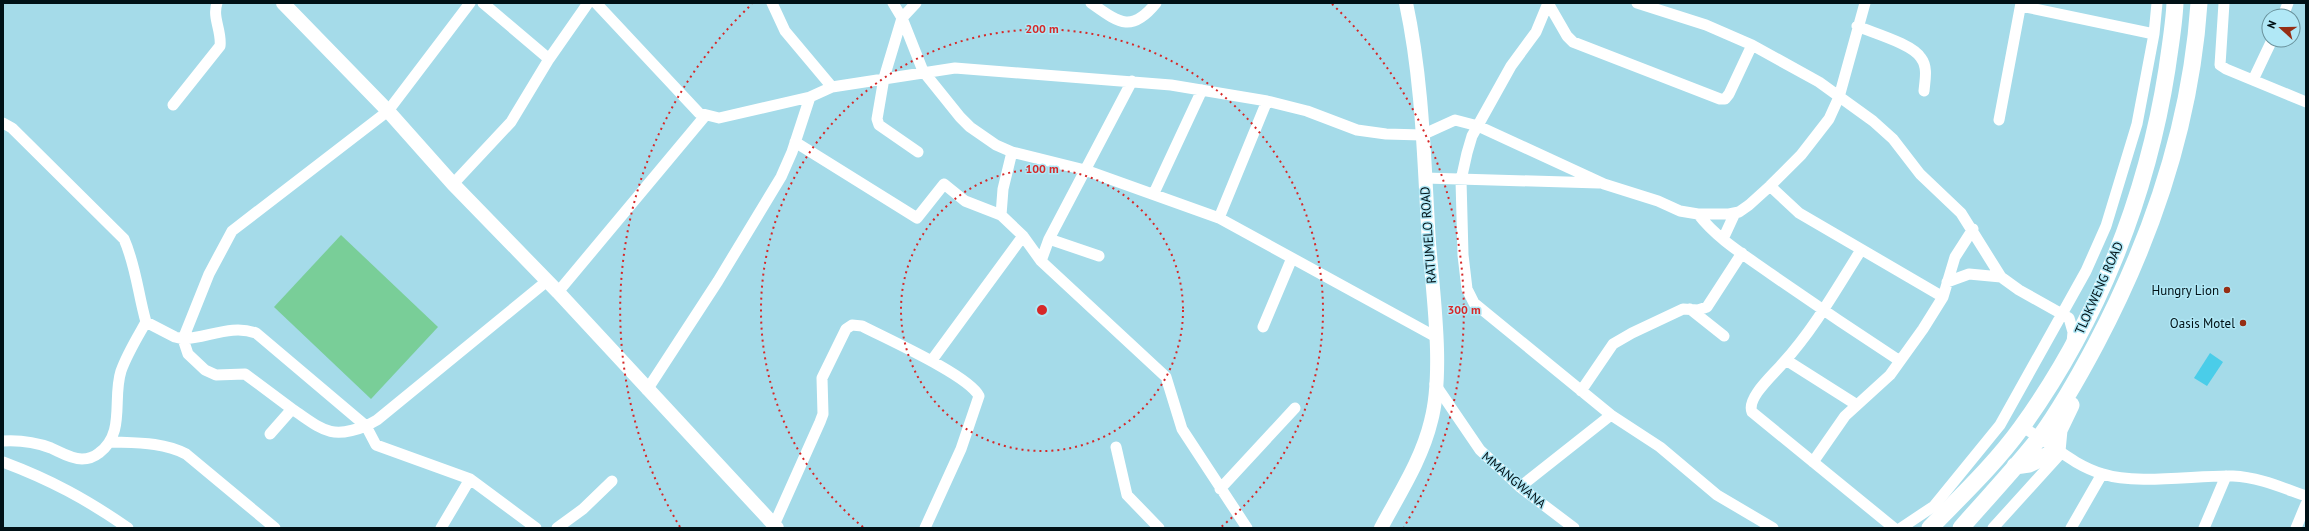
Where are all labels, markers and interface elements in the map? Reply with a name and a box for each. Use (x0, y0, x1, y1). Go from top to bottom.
north arrow (2261, 8, 2301, 48)
text: N (2264, 19, 2279, 30)
text: 200 m (1025, 21, 1059, 36)
text: 100 m (1025, 161, 1059, 176)
street label: RATUMELO ROAD (1416, 186, 1440, 284)
street label: TLOKWENG ROAD (2071, 239, 2127, 337)
place label: Hungry Lion (2151, 282, 2219, 299)
marker: Hungry Lion (2222, 285, 2232, 295)
text: 300 m (1447, 302, 1481, 317)
centre of rings (1035, 303, 1049, 317)
place label: Oasis Motel (2170, 315, 2235, 332)
marker: Oasis Motel (2238, 318, 2248, 328)
street label: MMANGWANA (1478, 448, 1550, 512)

